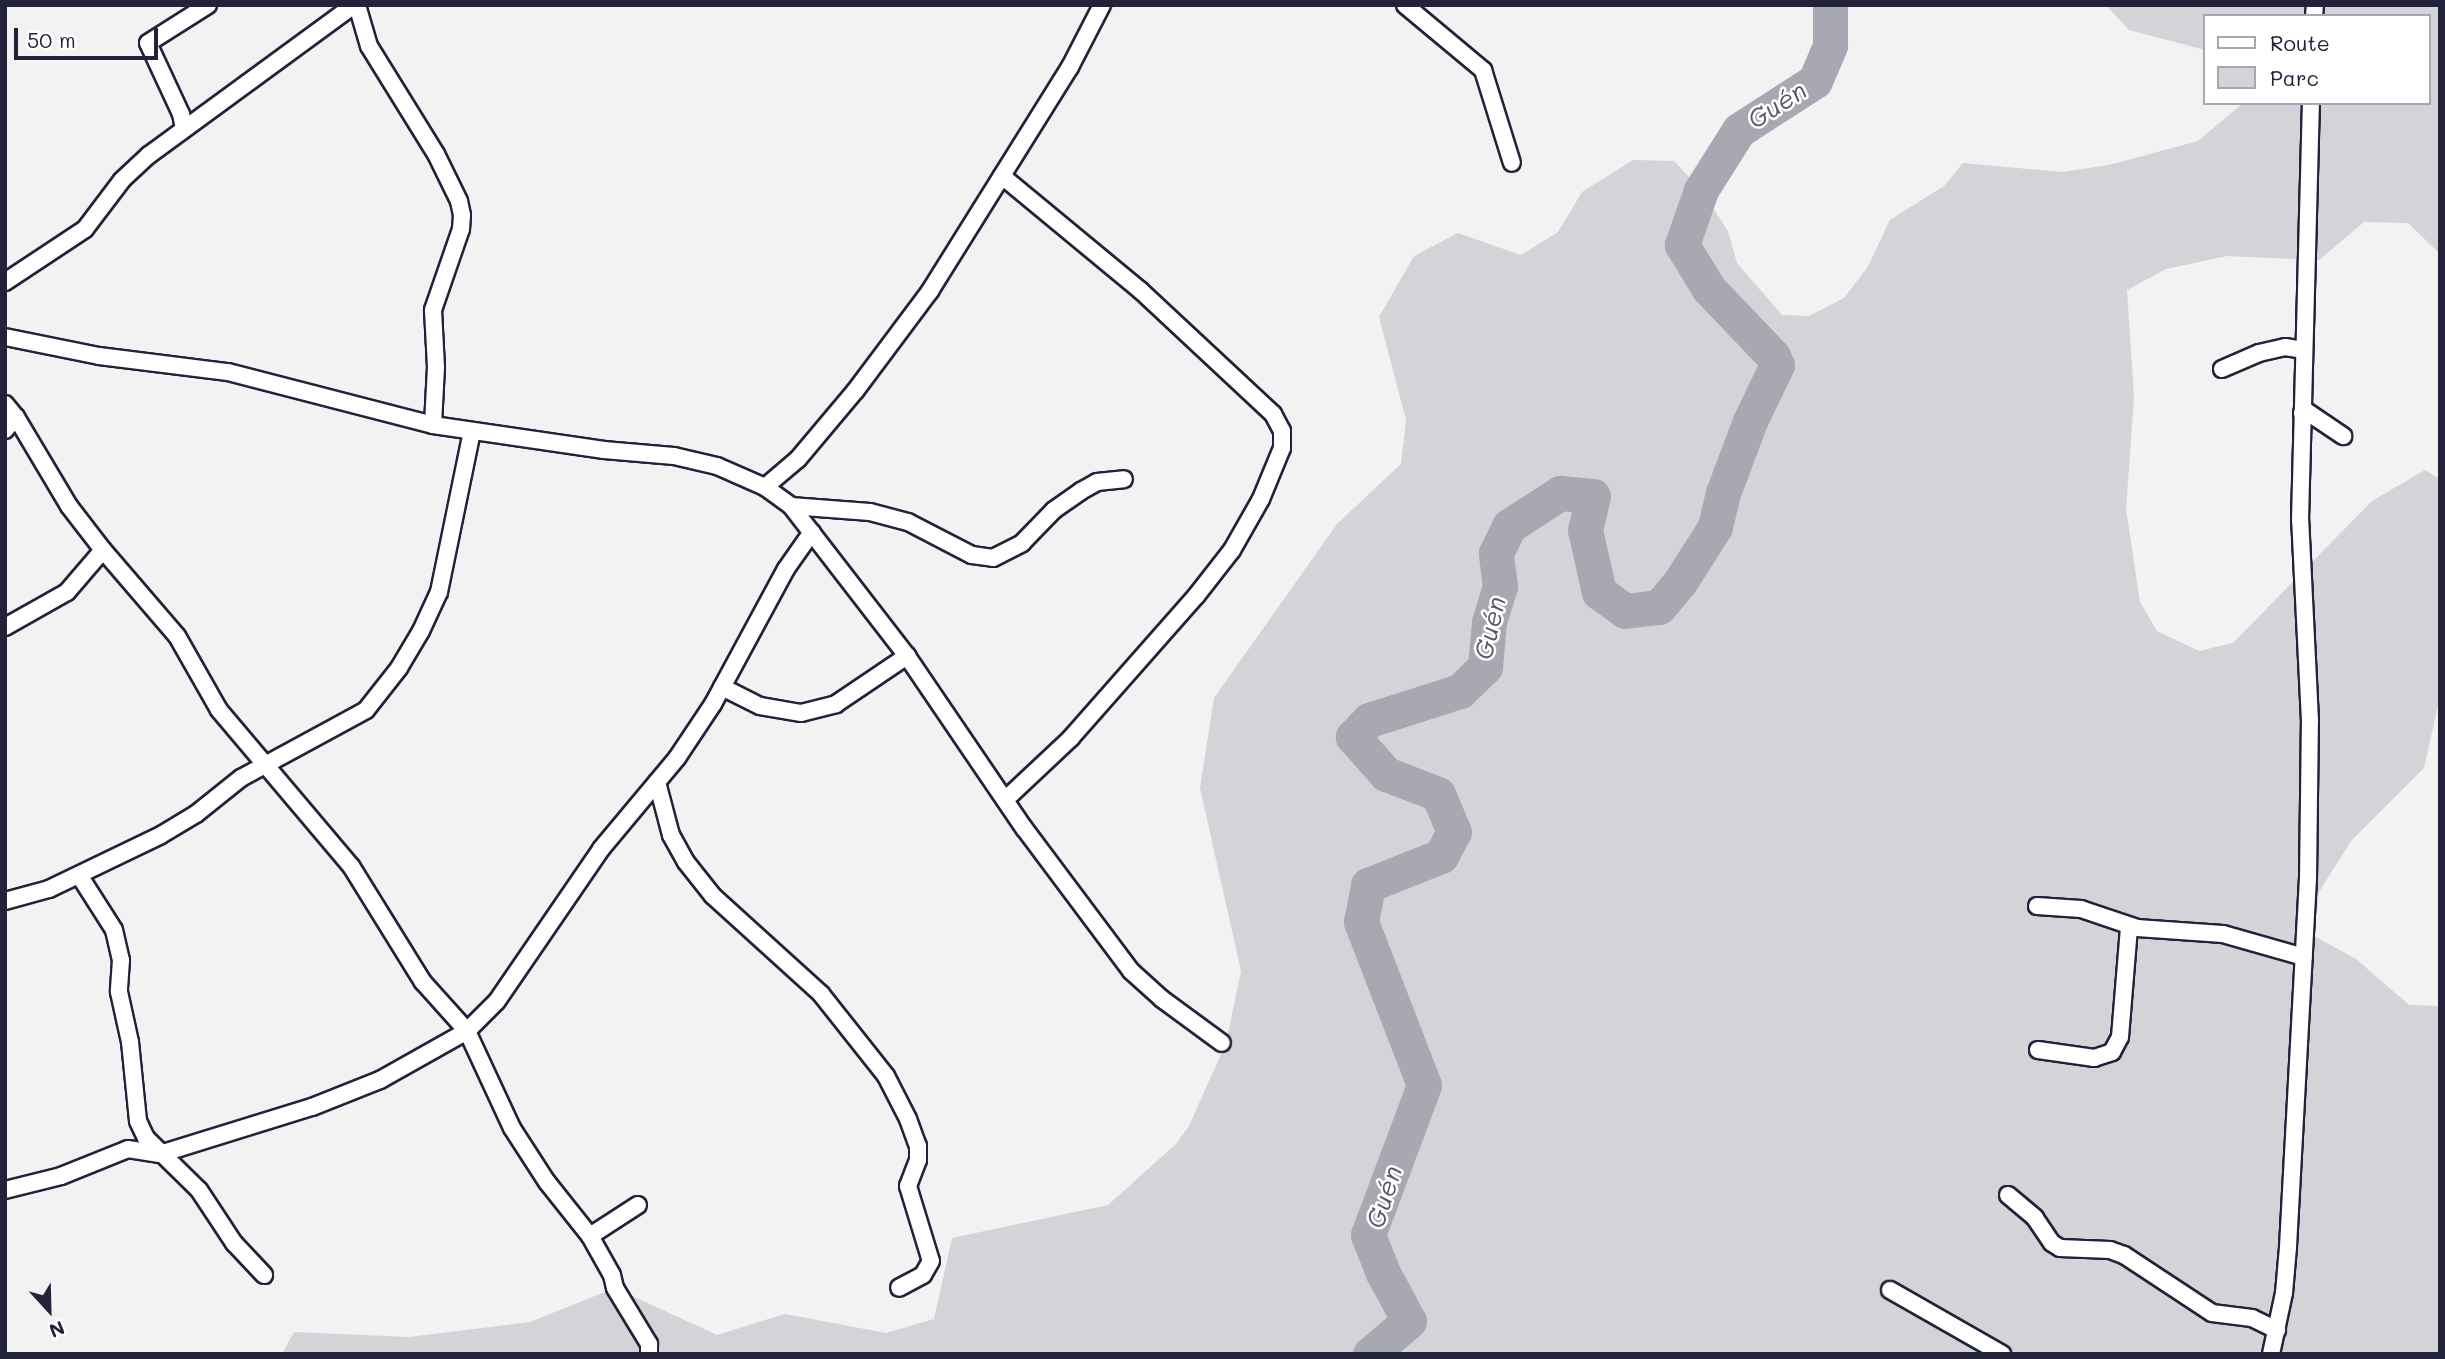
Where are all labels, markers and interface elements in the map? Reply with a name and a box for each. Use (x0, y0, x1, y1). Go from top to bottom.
scale bar (18, 14, 161, 58)
legend (2204, 14, 2431, 105)
text: 50 m (27, 26, 76, 53)
text: Route (2270, 29, 2330, 56)
text: Parc (2270, 64, 2319, 91)
water label: Guén (1742, 74, 1812, 136)
water label: Guén (1468, 593, 1512, 663)
water label: Guén (1359, 1162, 1409, 1232)
north arrow (14, 1275, 84, 1345)
text: N (46, 1316, 68, 1344)

